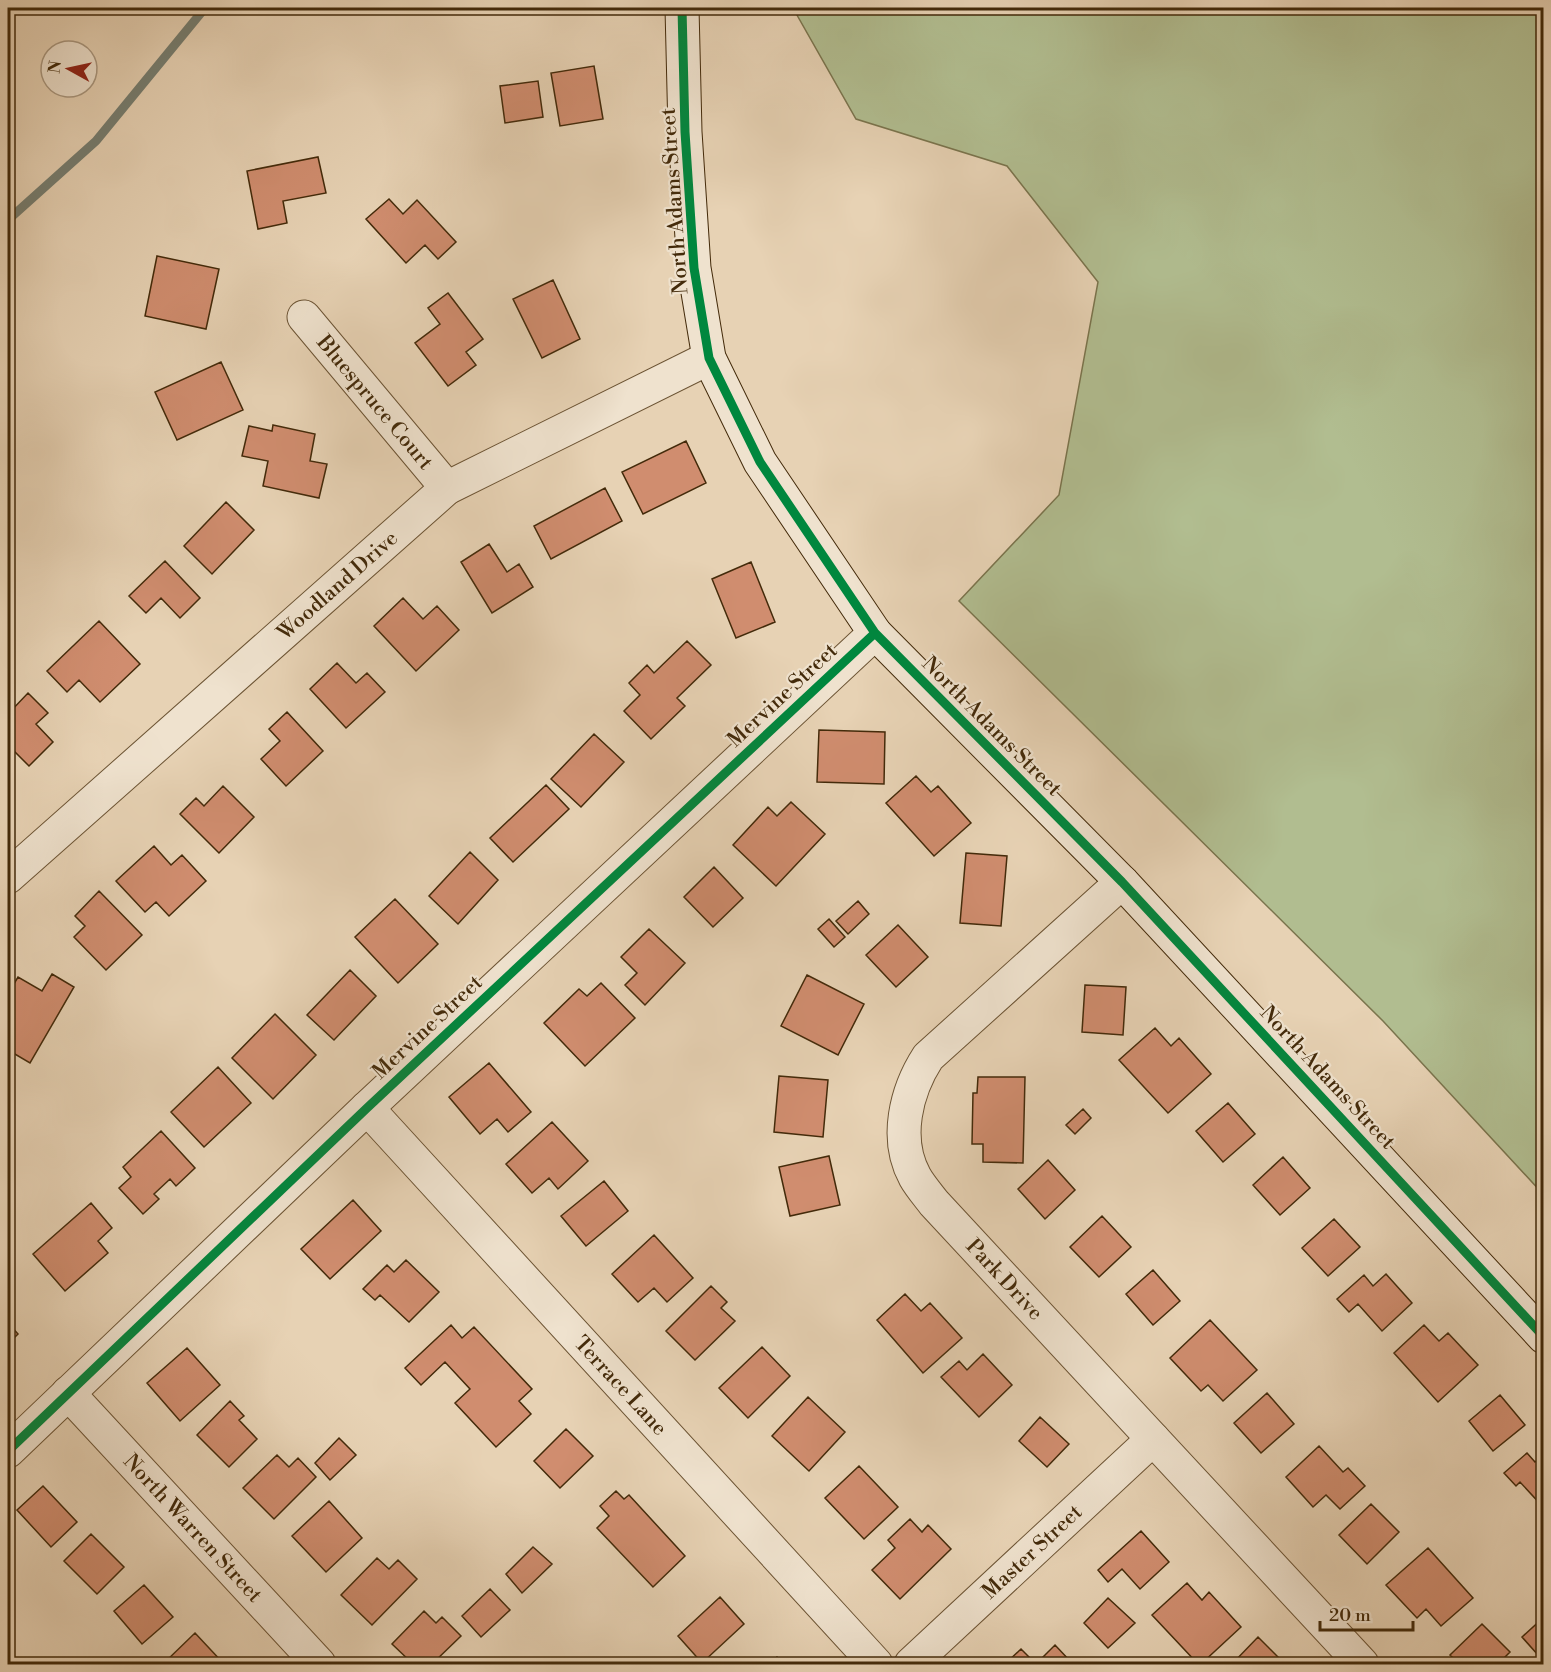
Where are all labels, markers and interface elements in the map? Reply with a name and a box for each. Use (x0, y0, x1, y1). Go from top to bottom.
north arrow (39, 39, 99, 99)
text: N (44, 59, 66, 75)
street label: North Adams Street (655, 106, 694, 295)
street label: Bluespruce Court (310, 329, 438, 476)
street label: Woodland Drive (272, 526, 404, 647)
street label: Mervine Street (722, 638, 844, 753)
street label: North Adams Street (916, 651, 1067, 802)
street label: Mervine Street (367, 970, 489, 1085)
street label: North Adams Street (1254, 1000, 1401, 1155)
street label: Park Drive (960, 1234, 1048, 1326)
street label: Terrace Lane (568, 1331, 672, 1441)
street label: North Warren Street (117, 1449, 268, 1609)
street label: Master Street (977, 1499, 1088, 1605)
scale bar (1320, 1594, 1413, 1632)
text: 20 m (1329, 1604, 1371, 1627)

